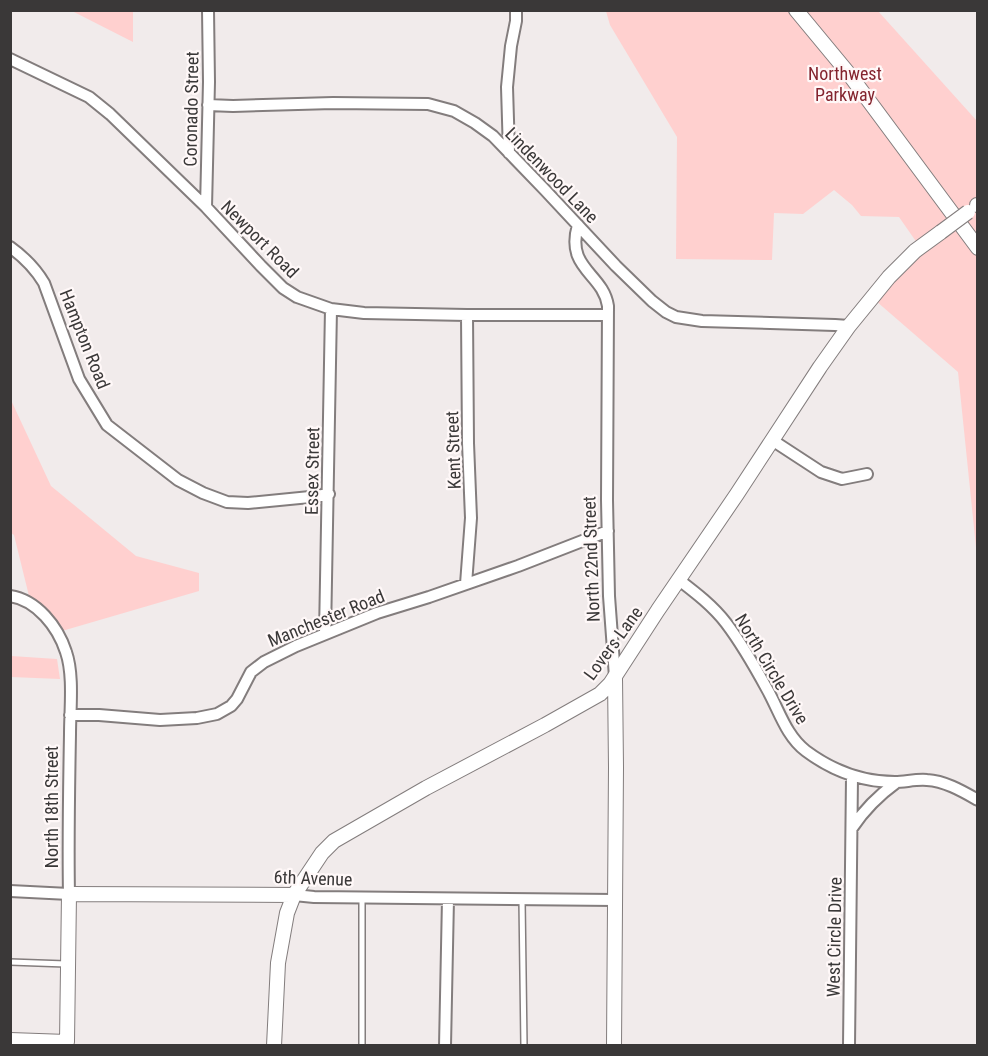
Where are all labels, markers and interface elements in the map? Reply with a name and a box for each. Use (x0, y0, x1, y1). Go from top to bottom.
street label: Coronado Street (179, 51, 203, 167)
park label: Northwest Parkway (808, 63, 882, 105)
street label: Lindenwood Lane (501, 123, 603, 227)
street label: Newport Road (217, 196, 303, 282)
street label: Hampton Road (56, 286, 114, 392)
street label: Kent Street (441, 410, 465, 490)
street label: Essex Street (301, 427, 323, 515)
street label: North 22nd Street (578, 496, 604, 622)
street label: Manchester Road (265, 585, 387, 651)
street label: Lovers Lane (579, 602, 647, 684)
street label: North Circle Drive (731, 610, 813, 728)
street label: North 18th Street (41, 746, 62, 868)
street label: 6th Avenue (273, 866, 353, 890)
street label: West Circle Drive (822, 877, 846, 997)

